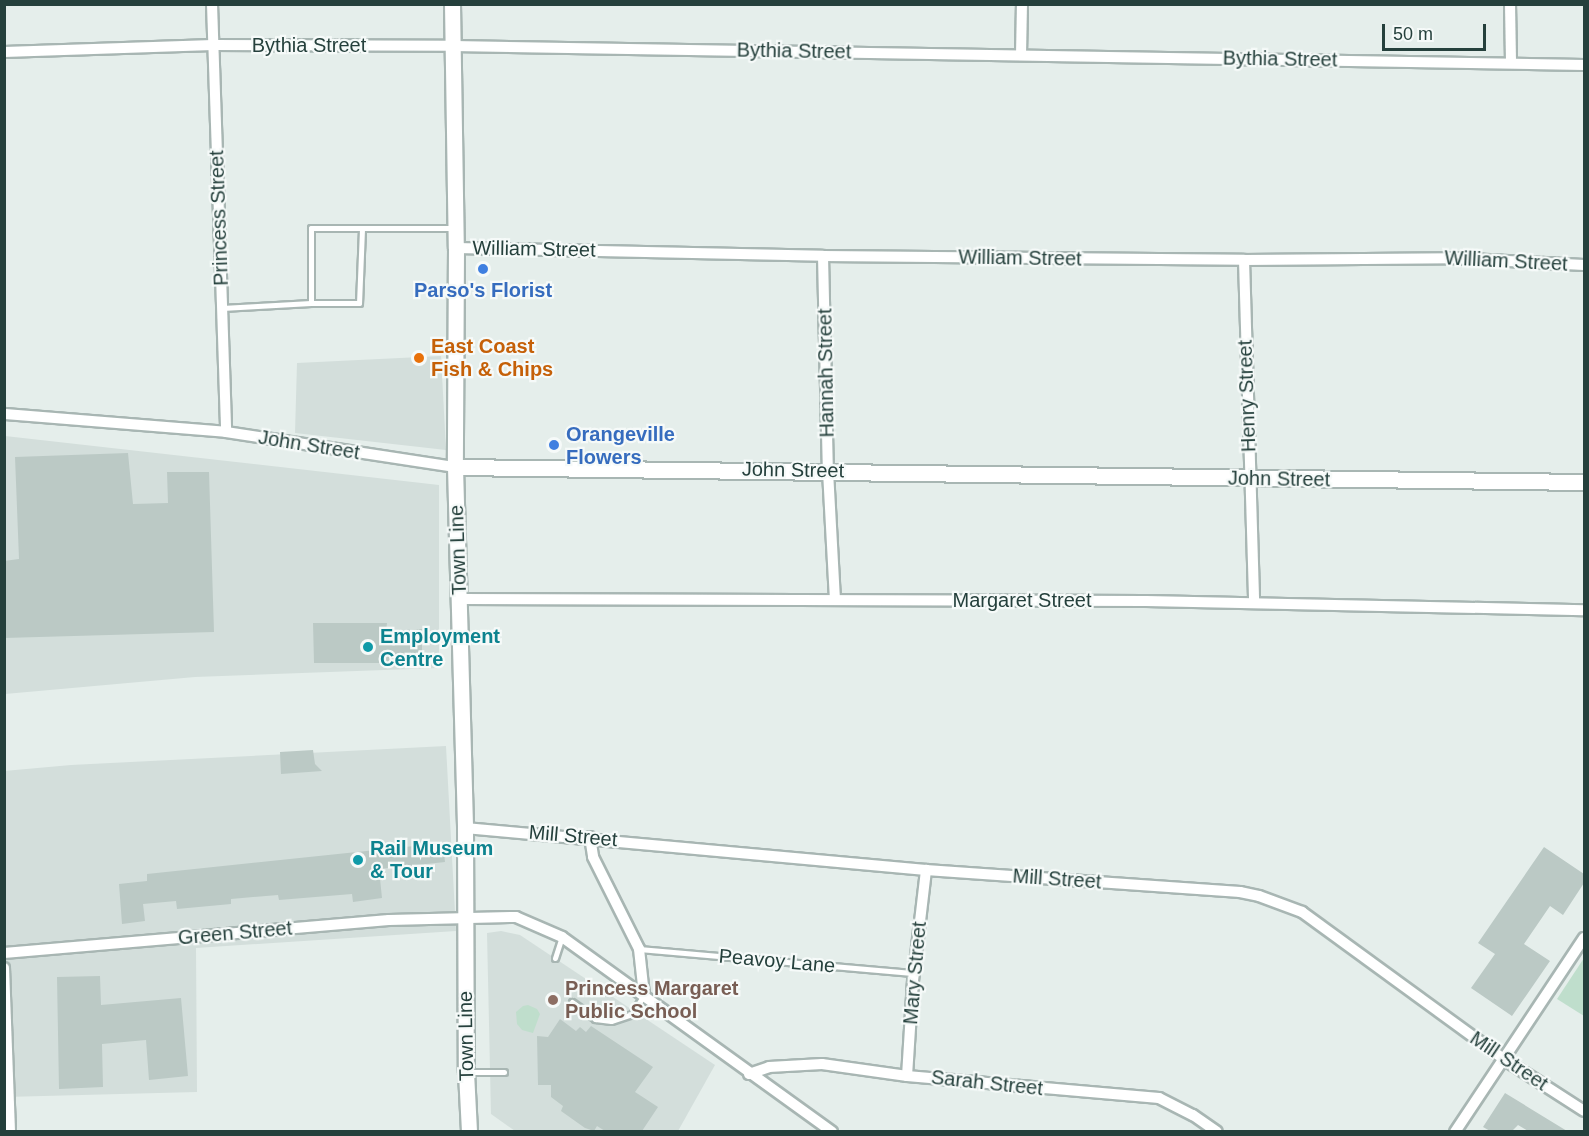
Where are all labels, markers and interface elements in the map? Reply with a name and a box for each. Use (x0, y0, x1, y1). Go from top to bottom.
scale bar (1385, 12, 1488, 50)
text: 50 m (1393, 24, 1433, 44)
street label: Bythia Street (252, 33, 366, 57)
street label: Bythia Street (737, 38, 851, 64)
street label: Bythia Street (1223, 46, 1337, 72)
street label: Princess Street (205, 150, 233, 286)
street label: William Street (472, 236, 596, 262)
street label: William Street (958, 245, 1082, 271)
street label: William Street (1444, 246, 1568, 276)
marker: Parso's Florist (476, 262, 490, 276)
place label: Parso's Florist (414, 278, 552, 302)
street label: Hannah Street (813, 308, 839, 438)
place label: East Coast Fish & Chips (431, 334, 553, 381)
street label: Henry Street (1233, 339, 1261, 453)
marker: East Coast Fish & Chips (412, 351, 426, 365)
place label: Orangeville Flowers (566, 422, 675, 469)
street label: John Street (257, 425, 361, 465)
marker: Orangeville Flowers (547, 438, 561, 452)
street label: John Street (742, 457, 844, 483)
street label: John Street (1228, 466, 1330, 492)
street label: Town Line (444, 505, 472, 595)
street label: Margaret Street (953, 588, 1091, 612)
place label: Employment Centre (380, 624, 500, 671)
marker: Employment Centre (361, 640, 375, 654)
street label: Mill Street (528, 820, 618, 852)
place label: Rail Museum & Tour (370, 837, 493, 884)
marker: Rail Museum & Tour (351, 853, 365, 867)
street label: Mill Street (1012, 864, 1102, 894)
street label: Green Street (177, 916, 293, 950)
street label: Mary Street (899, 920, 931, 1026)
street label: Peavoy Lane (718, 944, 836, 978)
place label: Princess Margaret Public School (565, 976, 738, 1023)
street label: Town Line (453, 991, 479, 1081)
marker: Princess Margaret Public School (546, 993, 560, 1007)
street label: Mill Street (1465, 1026, 1553, 1096)
street label: Sarah Street (930, 1065, 1044, 1101)

